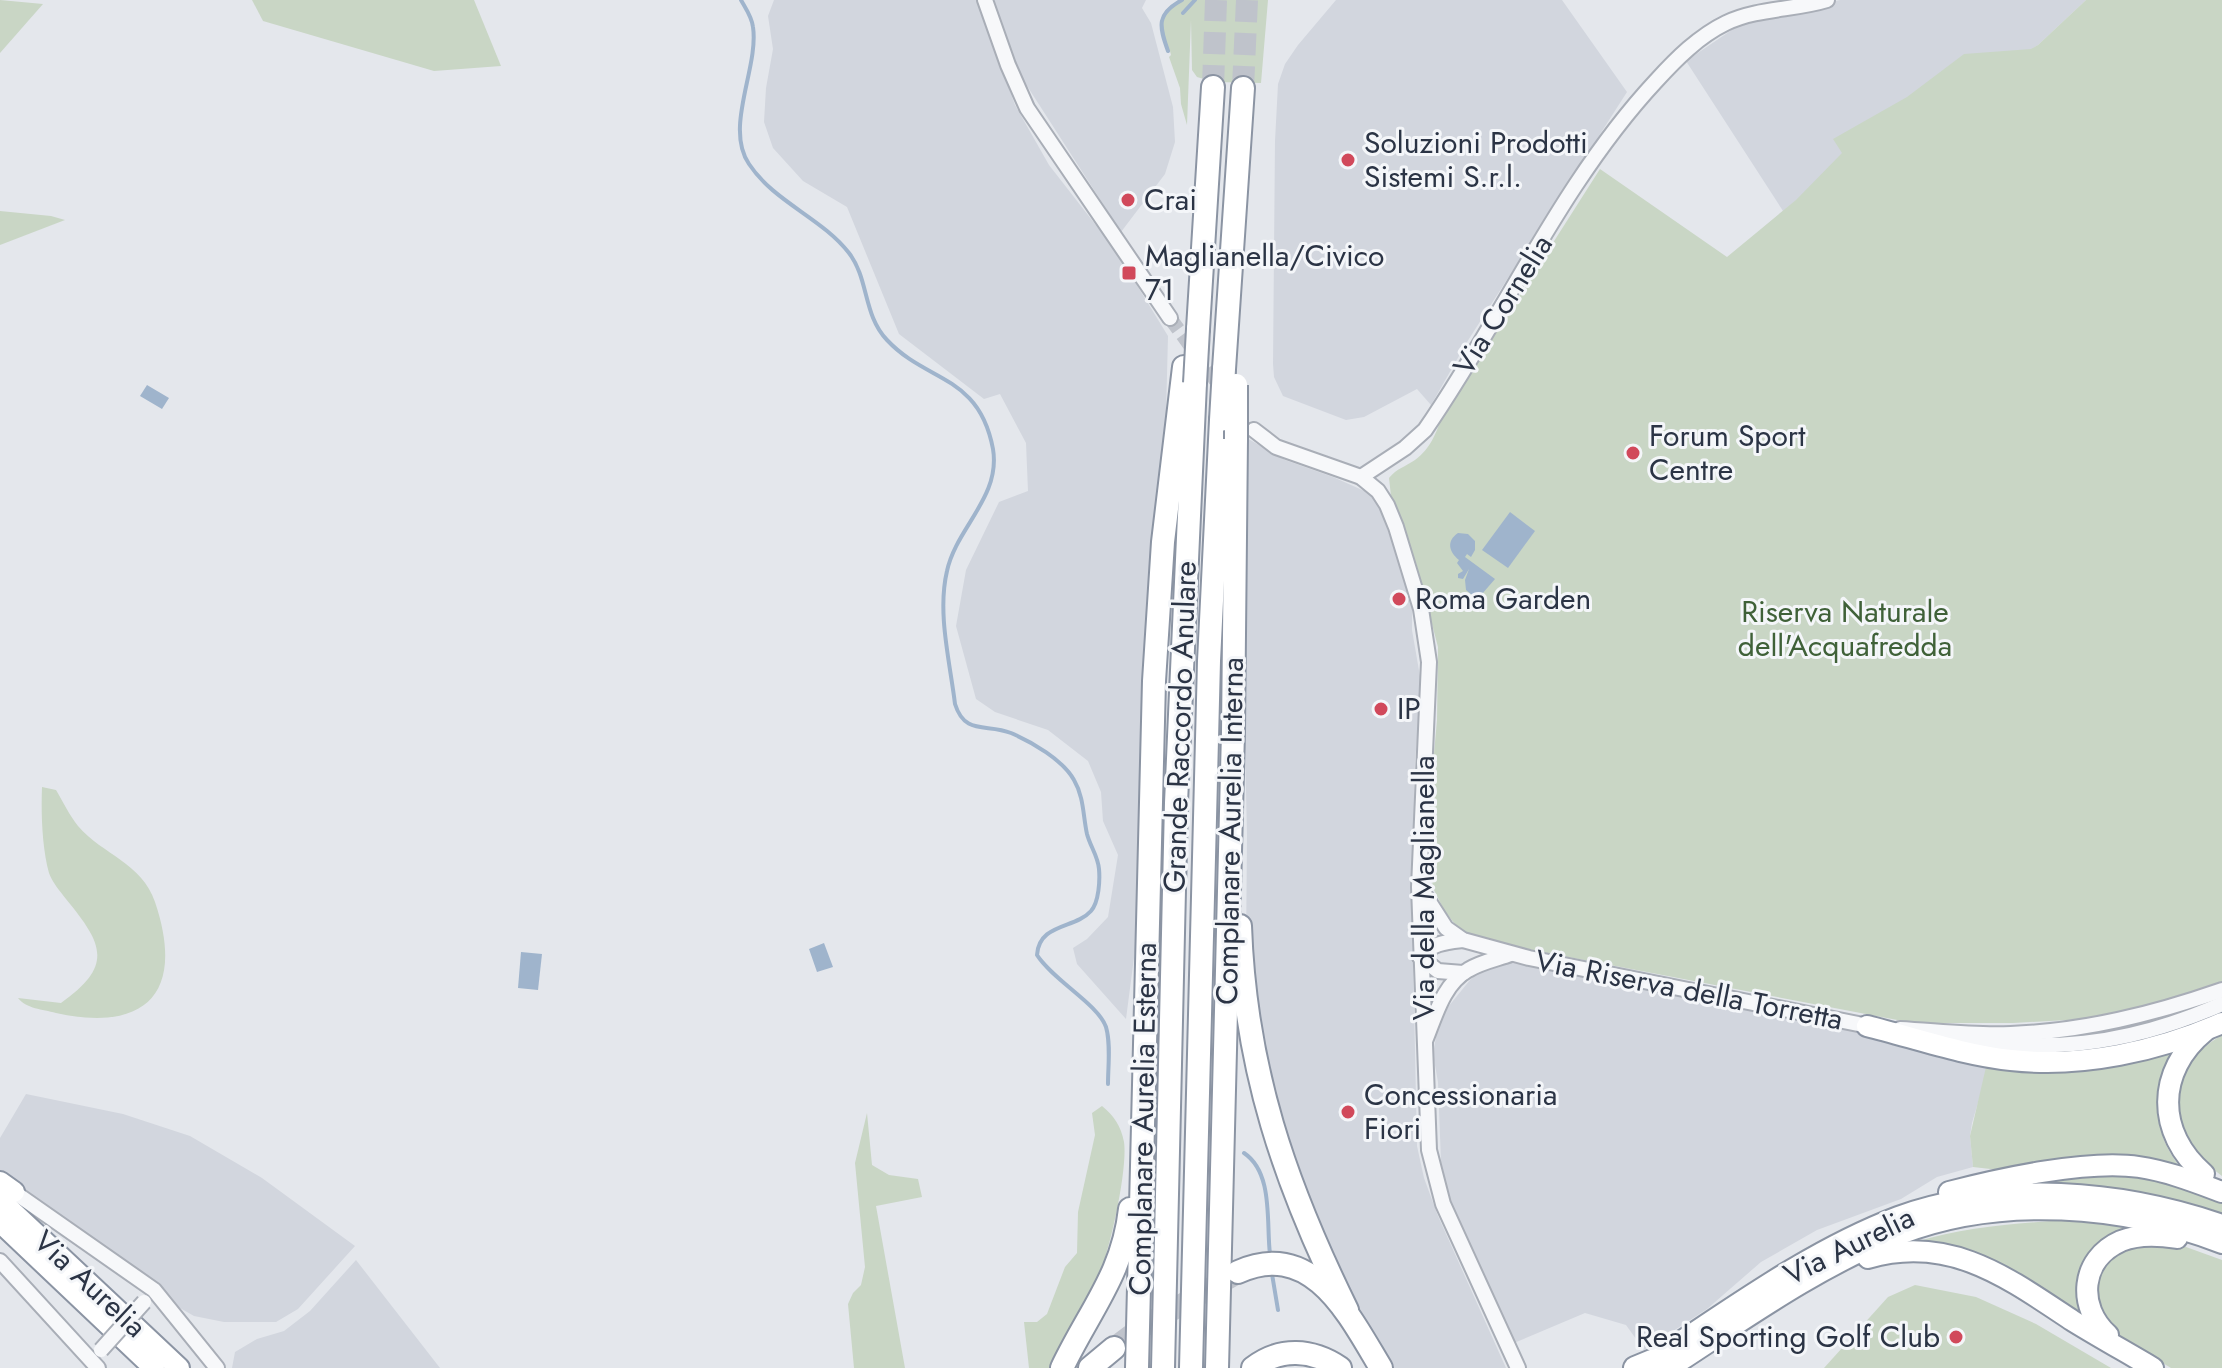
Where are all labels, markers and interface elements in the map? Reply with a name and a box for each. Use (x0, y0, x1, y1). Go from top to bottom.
place label: Soluzioni Prodotti Sistemi S.r.l. (1364, 121, 1588, 198)
marker: Soluzioni Prodotti Sistemi S.r.l. (1339, 151, 1357, 169)
place label: Crai (1144, 178, 1197, 221)
marker: Crai (1119, 191, 1137, 209)
street label: Via Cornelia (1442, 226, 1563, 383)
place label: Maglianella/Civico 71 (1145, 234, 1384, 311)
marker: Maglianella/Civico 71 (1120, 264, 1138, 282)
place label: Forum Sport Centre (1649, 414, 1806, 491)
marker: Forum Sport Centre (1624, 444, 1642, 462)
street label: Grande Raccordo Anulare (1152, 560, 1207, 894)
place label: Roma Garden (1415, 577, 1591, 620)
marker: Roma Garden (1390, 590, 1408, 608)
park label: Riserva Naturale dell'Acquafredda (1738, 590, 1952, 667)
street label: Complanare Aurelia Interna (1205, 657, 1254, 1005)
place label: IP (1397, 687, 1421, 730)
marker: IP (1372, 700, 1390, 718)
street label: Via della Maglianella (1402, 755, 1445, 1021)
street label: Via Riserva della Torretta (1532, 939, 1847, 1040)
street label: Complanare Aurelia Esterna (1118, 942, 1167, 1296)
place label: Concessionaria Fiori (1364, 1073, 1558, 1150)
marker: Concessionaria Fiori (1339, 1103, 1357, 1121)
street label: Via Aurelia (1776, 1195, 1921, 1296)
street label: Via Aurelia (24, 1220, 156, 1347)
place label: Real Sporting Golf Club (1636, 1315, 1940, 1358)
marker: Real Sporting Golf Club (1947, 1328, 1965, 1346)

